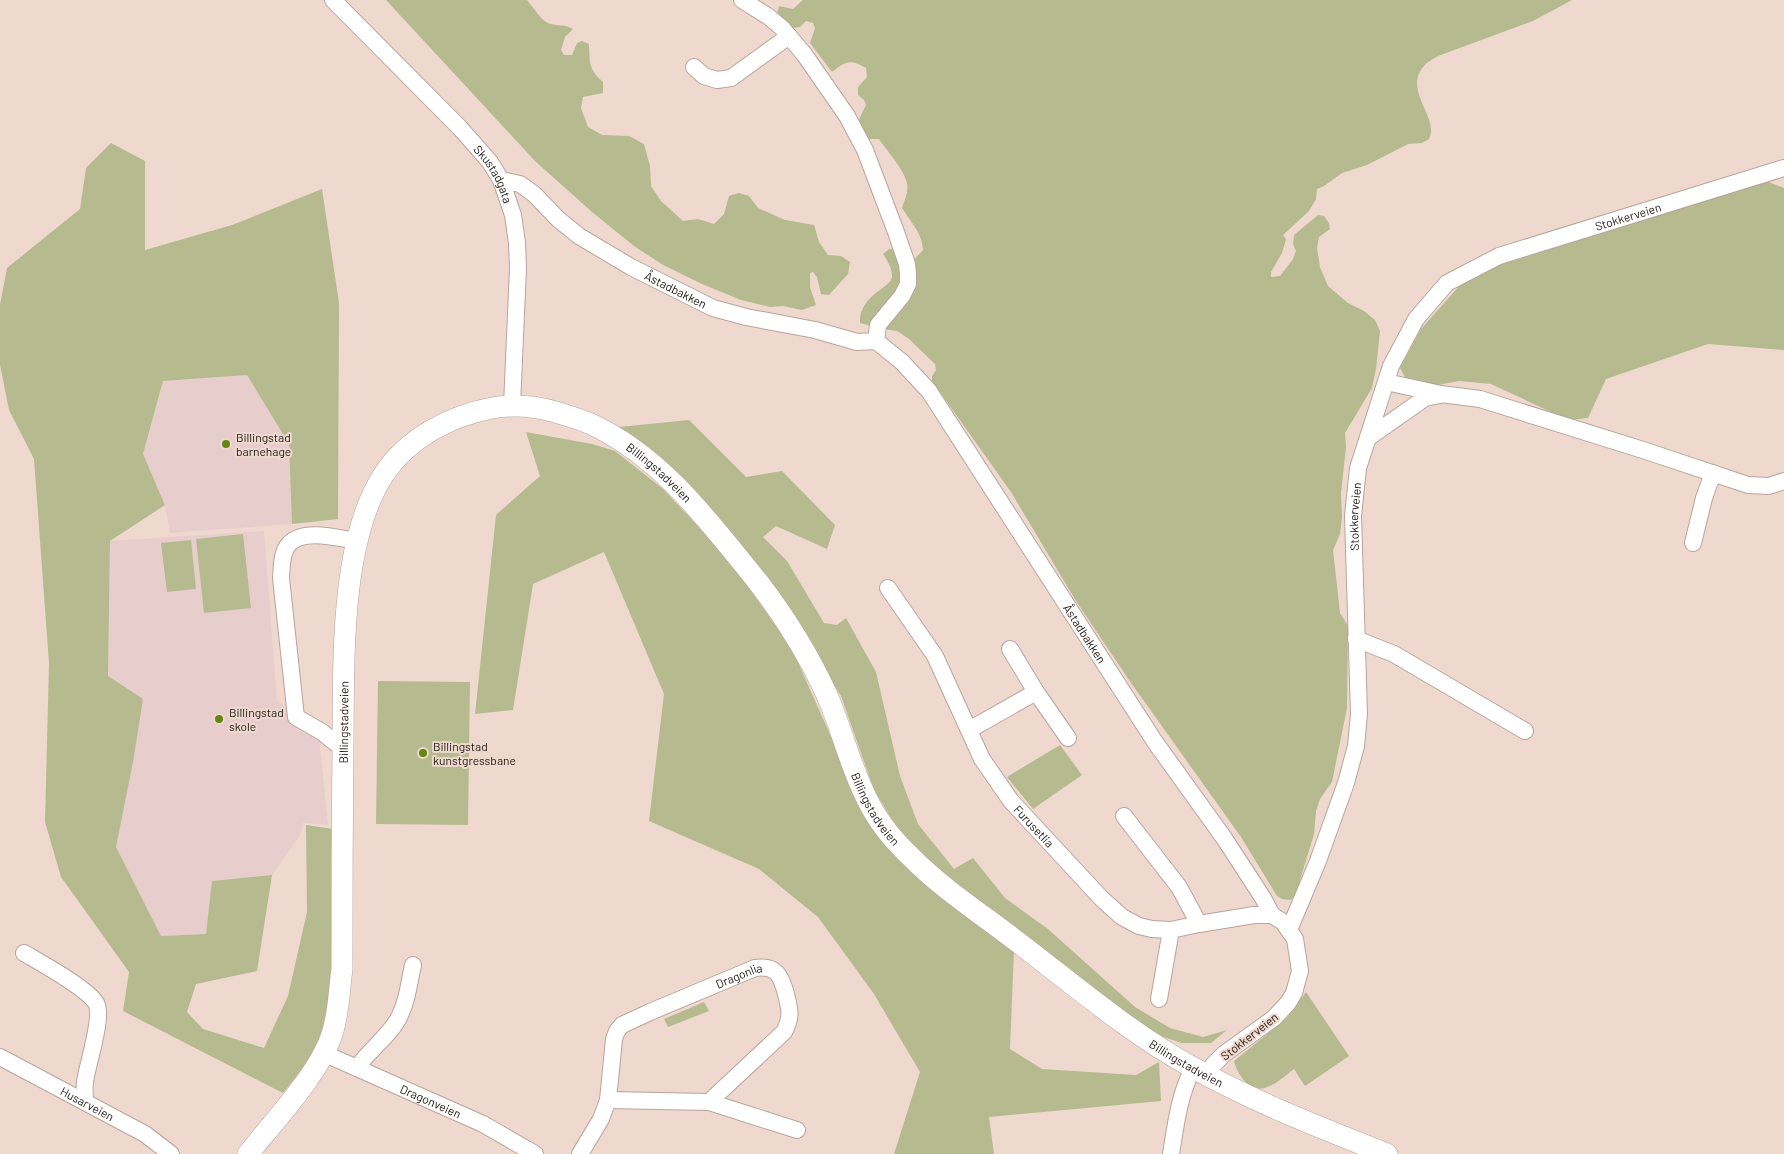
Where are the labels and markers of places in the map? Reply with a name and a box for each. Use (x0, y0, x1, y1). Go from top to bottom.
place label: Billingstad barnehage (236, 430, 291, 458)
marker: Billingstad barnehage (220, 438, 232, 450)
place label: Billingstad skole (229, 705, 284, 733)
marker: Billingstad skole (213, 713, 225, 725)
place label: Billingstad kunstgressbane (433, 739, 516, 767)
marker: Billingstad kunstgressbane (417, 747, 429, 759)

